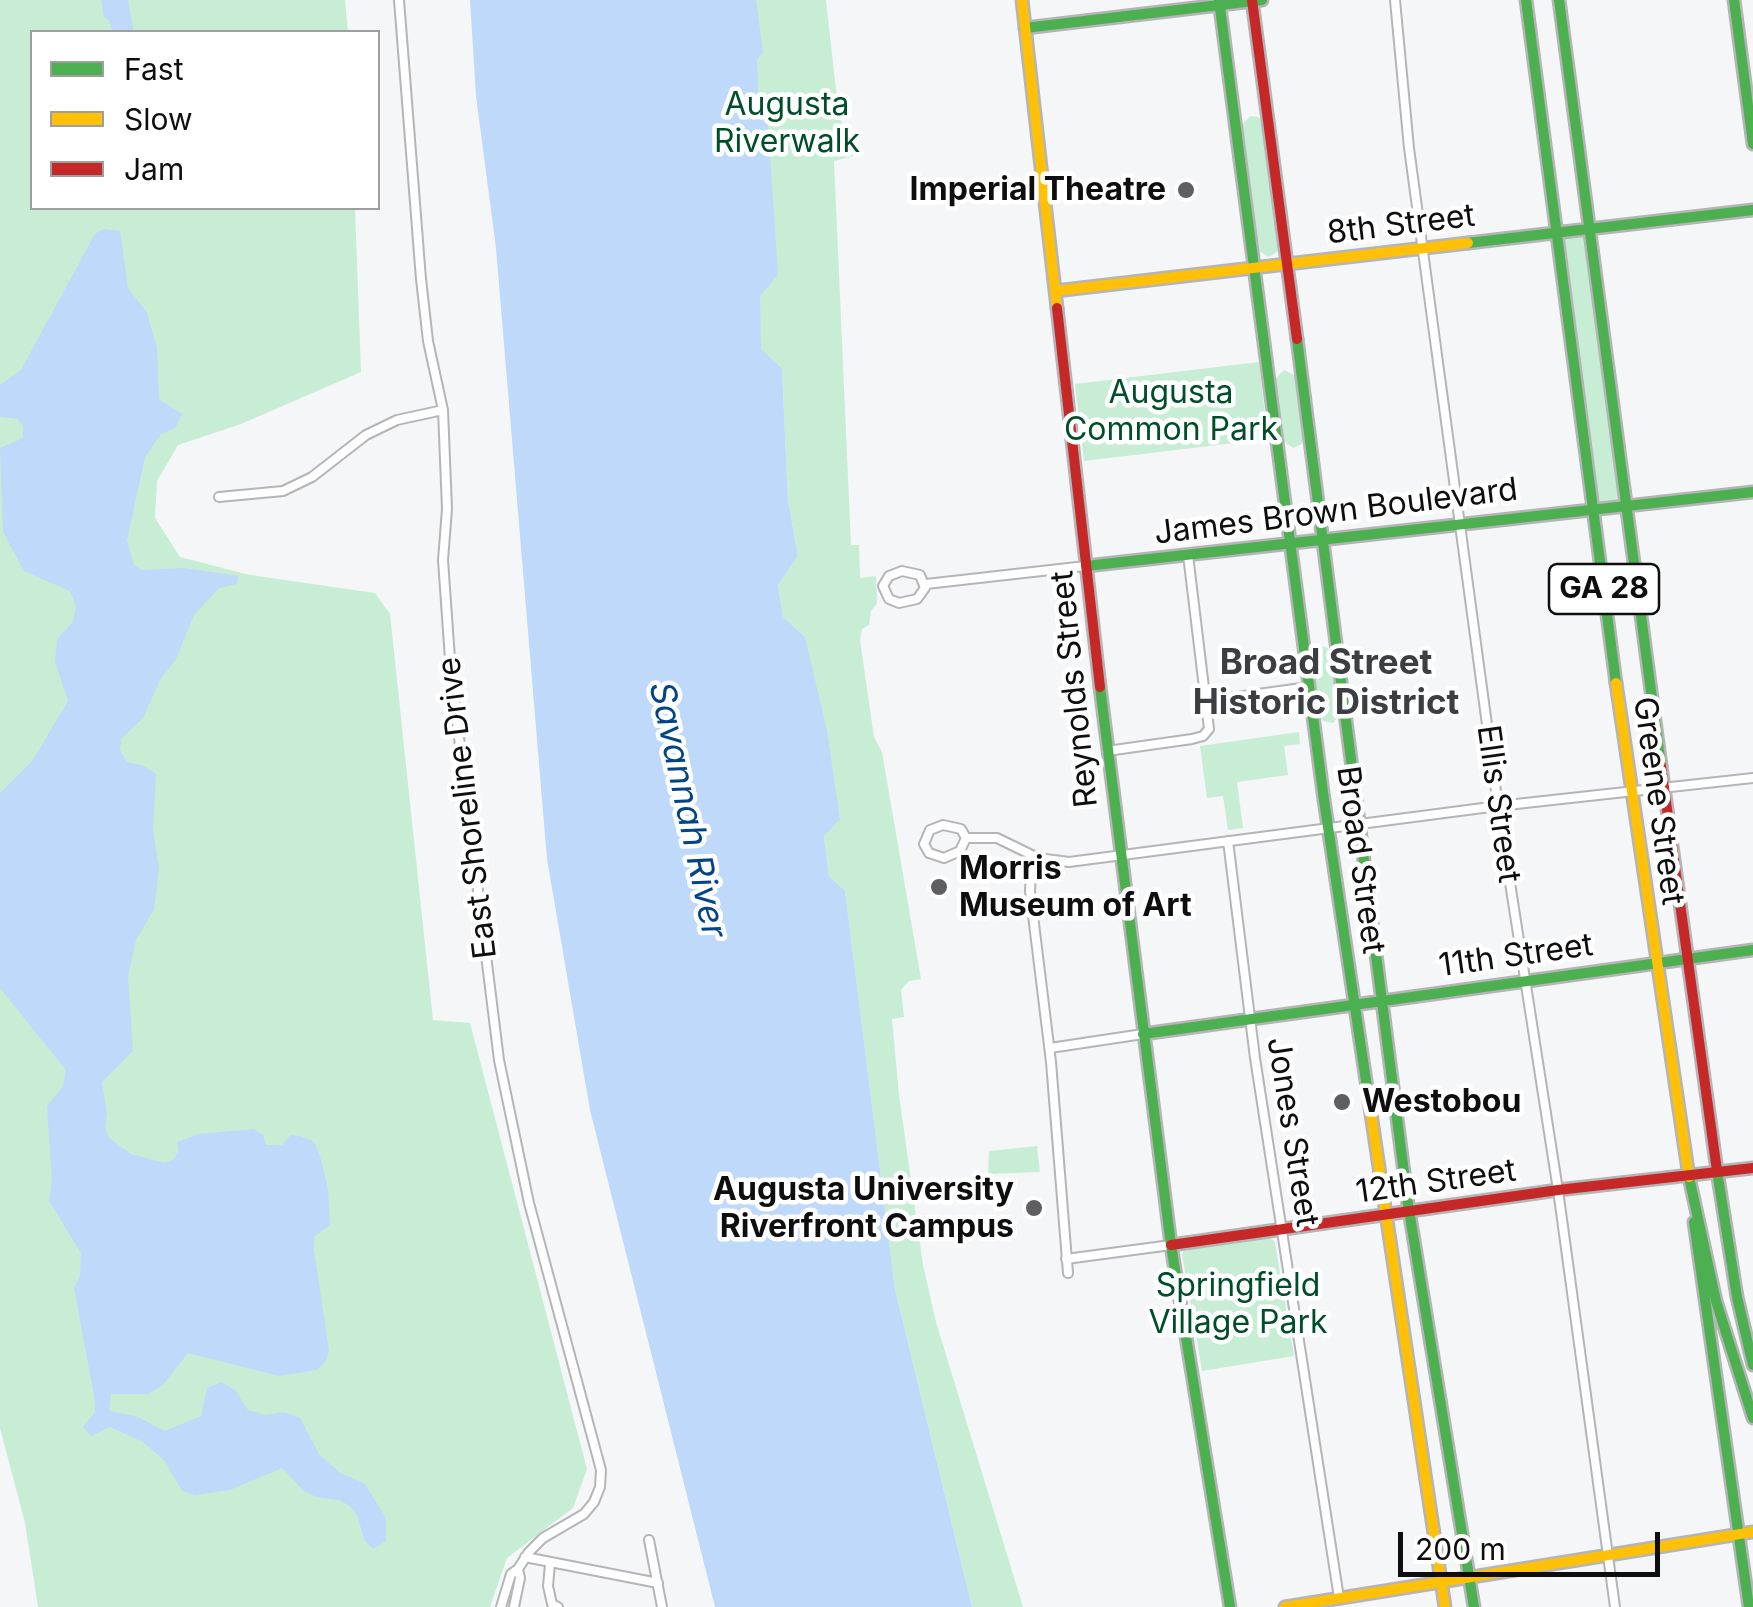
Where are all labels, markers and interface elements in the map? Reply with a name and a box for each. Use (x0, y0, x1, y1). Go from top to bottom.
legend (30, 30, 380, 210)
text: Fast (124, 51, 183, 87)
park label: Augusta Riverwalk (714, 86, 860, 161)
text: Slow (124, 101, 193, 137)
text: Jam (124, 151, 184, 187)
place label: Imperial Theatre (910, 171, 1166, 209)
marker: Imperial Theatre (1175, 179, 1197, 201)
street label: 8th Street (1325, 197, 1477, 253)
park label: Augusta Common Park (1064, 374, 1278, 449)
street label: James Brown Boulevard (1152, 471, 1520, 553)
road number: GA 28 (1549, 564, 1659, 614)
street label: Reynolds Street (1043, 569, 1107, 809)
district label: Broad Street Historic District (1193, 642, 1459, 724)
street label: East Shoreline Drive (430, 655, 506, 961)
water label: Savannah River (639, 678, 735, 942)
street label: Greene Street (1624, 695, 1692, 907)
street label: Ellis Street (1468, 723, 1528, 885)
street label: Broad Street (1328, 764, 1392, 956)
place label: Morris Museum of Art (959, 850, 1192, 925)
marker: Morris Museum of Art (928, 876, 950, 898)
street label: 11th Street (1436, 926, 1596, 986)
street label: Jones Street (1258, 1035, 1326, 1229)
place label: Westobou (1362, 1083, 1521, 1121)
marker: Westobou (1331, 1091, 1353, 1113)
street label: 12th Street (1354, 1152, 1518, 1212)
place label: Augusta University Riverfront Campus (713, 1171, 1014, 1246)
marker: Augusta University Riverfront Campus (1023, 1197, 1045, 1219)
park label: Springfield Village Park (1148, 1267, 1328, 1342)
scale bar (1403, 1512, 1666, 1574)
text: 200 m (1415, 1531, 1506, 1567)

